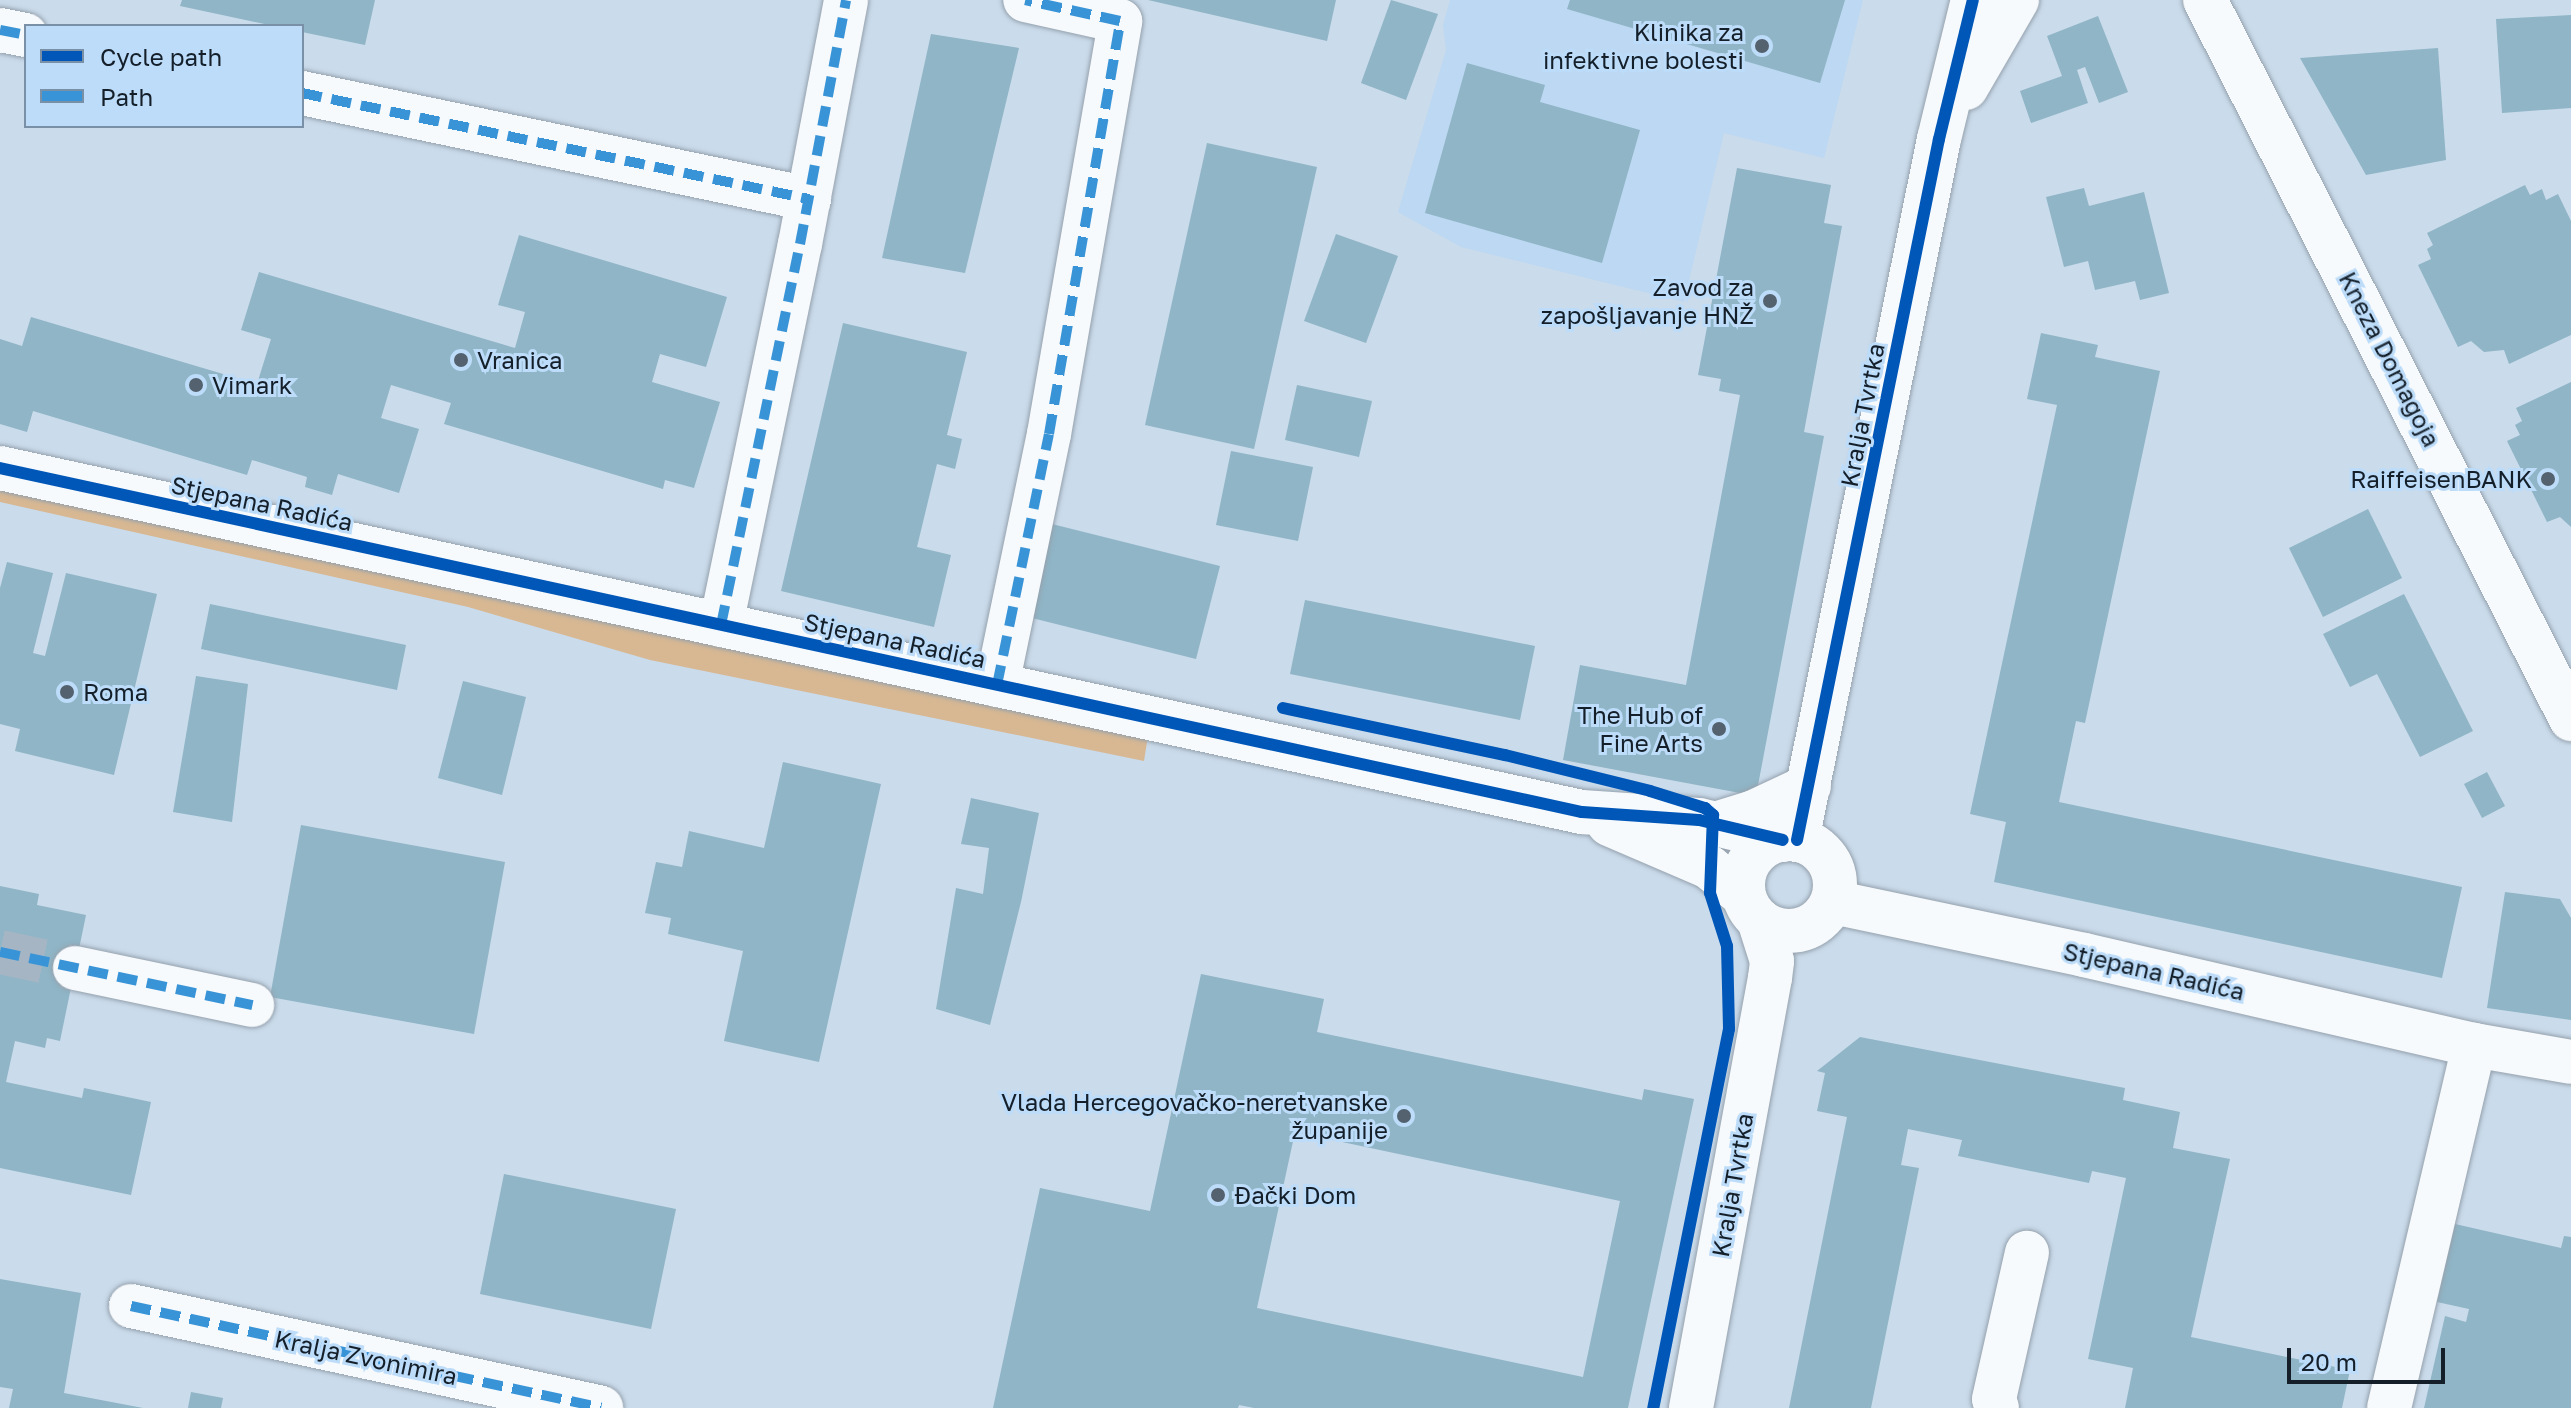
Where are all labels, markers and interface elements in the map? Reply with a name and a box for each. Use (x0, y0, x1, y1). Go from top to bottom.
place label: Klinika za infektivne bolesti (1543, 18, 1744, 74)
legend (24, 24, 304, 128)
marker: Klinika za infektivne bolesti (1751, 35, 1773, 57)
text: Cycle path (100, 42, 222, 71)
text: Path (100, 82, 153, 111)
street label: Kneza Domagoja (2334, 267, 2446, 451)
place label: Zavod za zapošljavanje HNŽ (1541, 273, 1754, 329)
marker: Zavod za zapošljavanje HNŽ (1761, 292, 1779, 310)
street label: Kralja Tvrtka (1834, 341, 1890, 489)
place label: Vranica (477, 346, 563, 374)
marker: Vranica (452, 351, 470, 369)
place label: Vimark (212, 371, 292, 399)
marker: Vimark (187, 376, 205, 394)
place label: RaiffeisenBANK (2350, 465, 2532, 493)
street label: Stjepana Radića (169, 470, 355, 536)
marker: RaiffeisenBANK (2539, 470, 2557, 488)
street label: Stjepana Radića (802, 607, 988, 673)
place label: Roma (83, 678, 148, 706)
marker: Roma (58, 683, 76, 701)
place label: The Hub of Fine Arts (1577, 701, 1703, 757)
marker: The Hub of Fine Arts (1710, 720, 1728, 738)
street label: Stjepana Radića (2061, 936, 2247, 1006)
place label: Vlada Hercegovačko-neretvanske županije (1001, 1088, 1388, 1144)
marker: Vlada Hercegovačko-neretvanske županije (1395, 1107, 1413, 1125)
street label: Kralja Tvrtka (1705, 1111, 1759, 1259)
place label: Đački Dom (1234, 1181, 1356, 1209)
marker: Đački Dom (1209, 1186, 1227, 1204)
street label: Kralja Zvonimira (272, 1324, 460, 1390)
scale bar (2291, 1332, 2449, 1382)
text: 20 m (2301, 1347, 2357, 1376)

